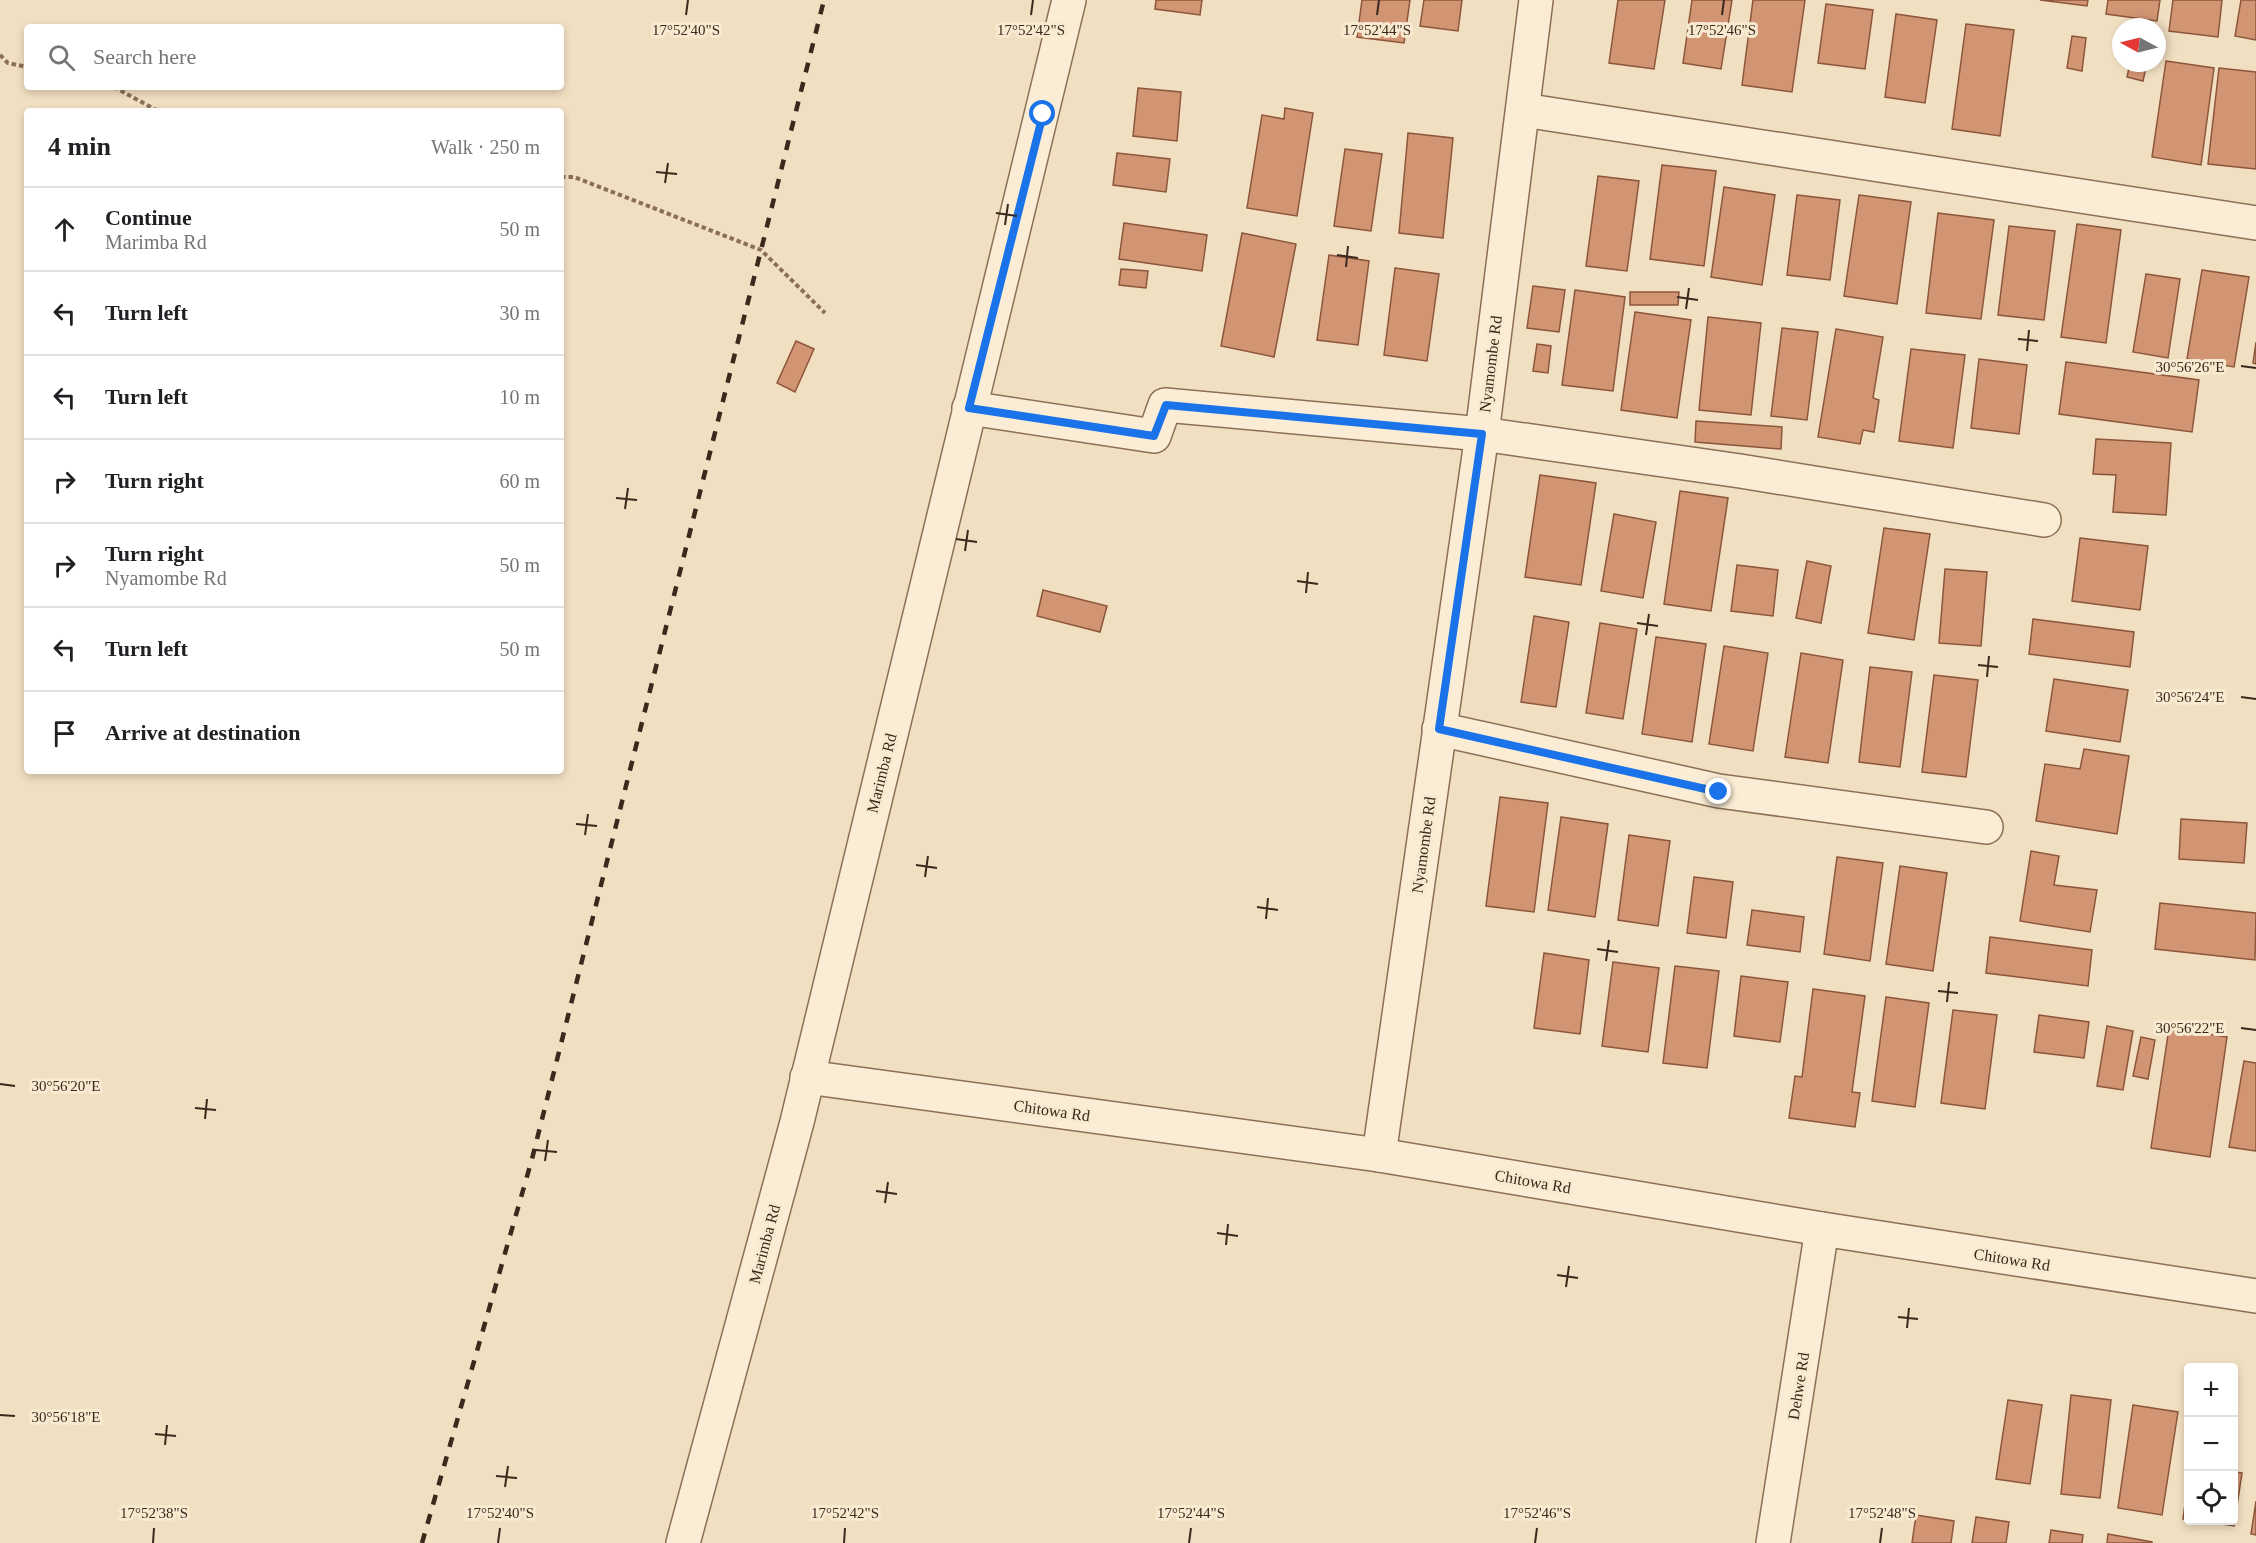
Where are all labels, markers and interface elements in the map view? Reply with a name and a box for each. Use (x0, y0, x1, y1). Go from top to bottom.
north arrow (2112, 18, 2166, 72)
text: 17°52'40"S (652, 22, 720, 38)
text: 17°52'42"S (997, 22, 1065, 38)
text: 17°52'44"S (1343, 22, 1411, 38)
text: 17°52'46"S (1688, 22, 1756, 38)
search box (24, 24, 564, 90)
icon: search (45, 41, 78, 74)
text: Search here (93, 44, 196, 69)
route start (1029, 100, 1055, 126)
text: 4 min (48, 132, 111, 161)
text: Walk · 250 m (431, 136, 540, 158)
text: Continue (105, 205, 192, 230)
icon: ahead (48, 213, 81, 246)
text: 50 m (499, 218, 540, 240)
text: Marimba Rd (105, 231, 207, 253)
icon: left (48, 297, 81, 330)
text: Turn left (105, 300, 188, 325)
text: 30 m (499, 302, 540, 324)
street label: Nyamombe Rd (1476, 315, 1506, 414)
text: 30°56'26"E (2156, 359, 2225, 375)
icon: left (48, 381, 81, 414)
text: Turn left (105, 384, 188, 409)
text: 10 m (499, 386, 540, 408)
icon: right (48, 465, 81, 498)
text: Turn right (105, 468, 204, 493)
text: 60 m (499, 470, 540, 492)
text: Turn right (105, 541, 204, 566)
icon: right (48, 549, 81, 582)
text: 50 m (499, 554, 540, 576)
text: Nyamombe Rd (105, 567, 227, 589)
icon: left (48, 633, 81, 666)
text: Turn left (105, 636, 188, 661)
text: 50 m (499, 638, 540, 660)
text: 30°56'24"E (2156, 689, 2225, 705)
icon: arrive (48, 717, 81, 750)
text: Arrive at destination (105, 720, 301, 745)
street label: Marimba Rd (863, 732, 900, 815)
route end (1705, 778, 1731, 804)
street label: Nyamombe Rd (1408, 796, 1440, 895)
text: 30°56'22"E (2156, 1020, 2225, 1036)
text: 30°56'20"E (32, 1078, 101, 1094)
street label: Chitowa Rd (1013, 1097, 1091, 1124)
street label: Chitowa Rd (1494, 1166, 1572, 1197)
street label: Marimba Rd (746, 1203, 783, 1286)
street label: Chitowa Rd (1973, 1245, 2051, 1274)
street label: Dehwe Rd (1785, 1351, 1812, 1421)
map controls (2184, 1363, 2238, 1525)
button: + (2184, 1363, 2238, 1417)
text: 30°56'18"E (32, 1409, 101, 1425)
button: − (2184, 1417, 2238, 1471)
button: locate (2184, 1471, 2238, 1525)
text: 17°52'38"S (120, 1505, 188, 1521)
text: 17°52'40"S (466, 1505, 534, 1521)
text: 17°52'42"S (811, 1505, 879, 1521)
text: 17°52'44"S (1157, 1505, 1225, 1521)
text: 17°52'46"S (1503, 1505, 1571, 1521)
text: 17°52'48"S (1848, 1505, 1916, 1521)

